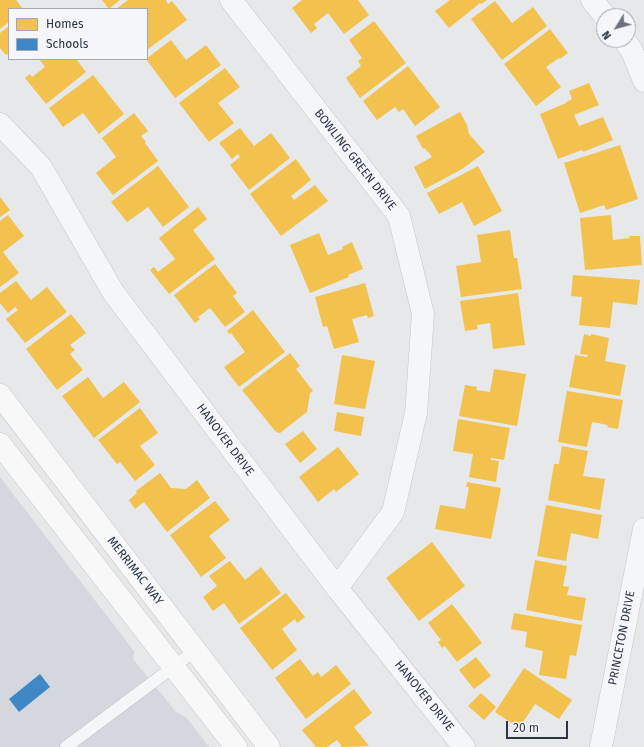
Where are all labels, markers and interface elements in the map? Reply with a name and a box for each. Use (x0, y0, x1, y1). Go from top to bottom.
legend (8, 8, 148, 60)
north arrow (596, 8, 636, 48)
text: Homes (46, 17, 84, 31)
text: N (599, 28, 614, 42)
text: Schools (46, 37, 88, 51)
street label: BOWLING GREEN DRIVE (311, 106, 399, 214)
street label: HANOVER DRIVE (193, 401, 257, 479)
street label: MERRIMAC WAY (104, 534, 166, 608)
street label: PRINCETON DRIVE (606, 589, 638, 687)
street label: HANOVER DRIVE (391, 658, 457, 734)
scale bar (508, 713, 570, 739)
text: 20 m (513, 721, 539, 735)

